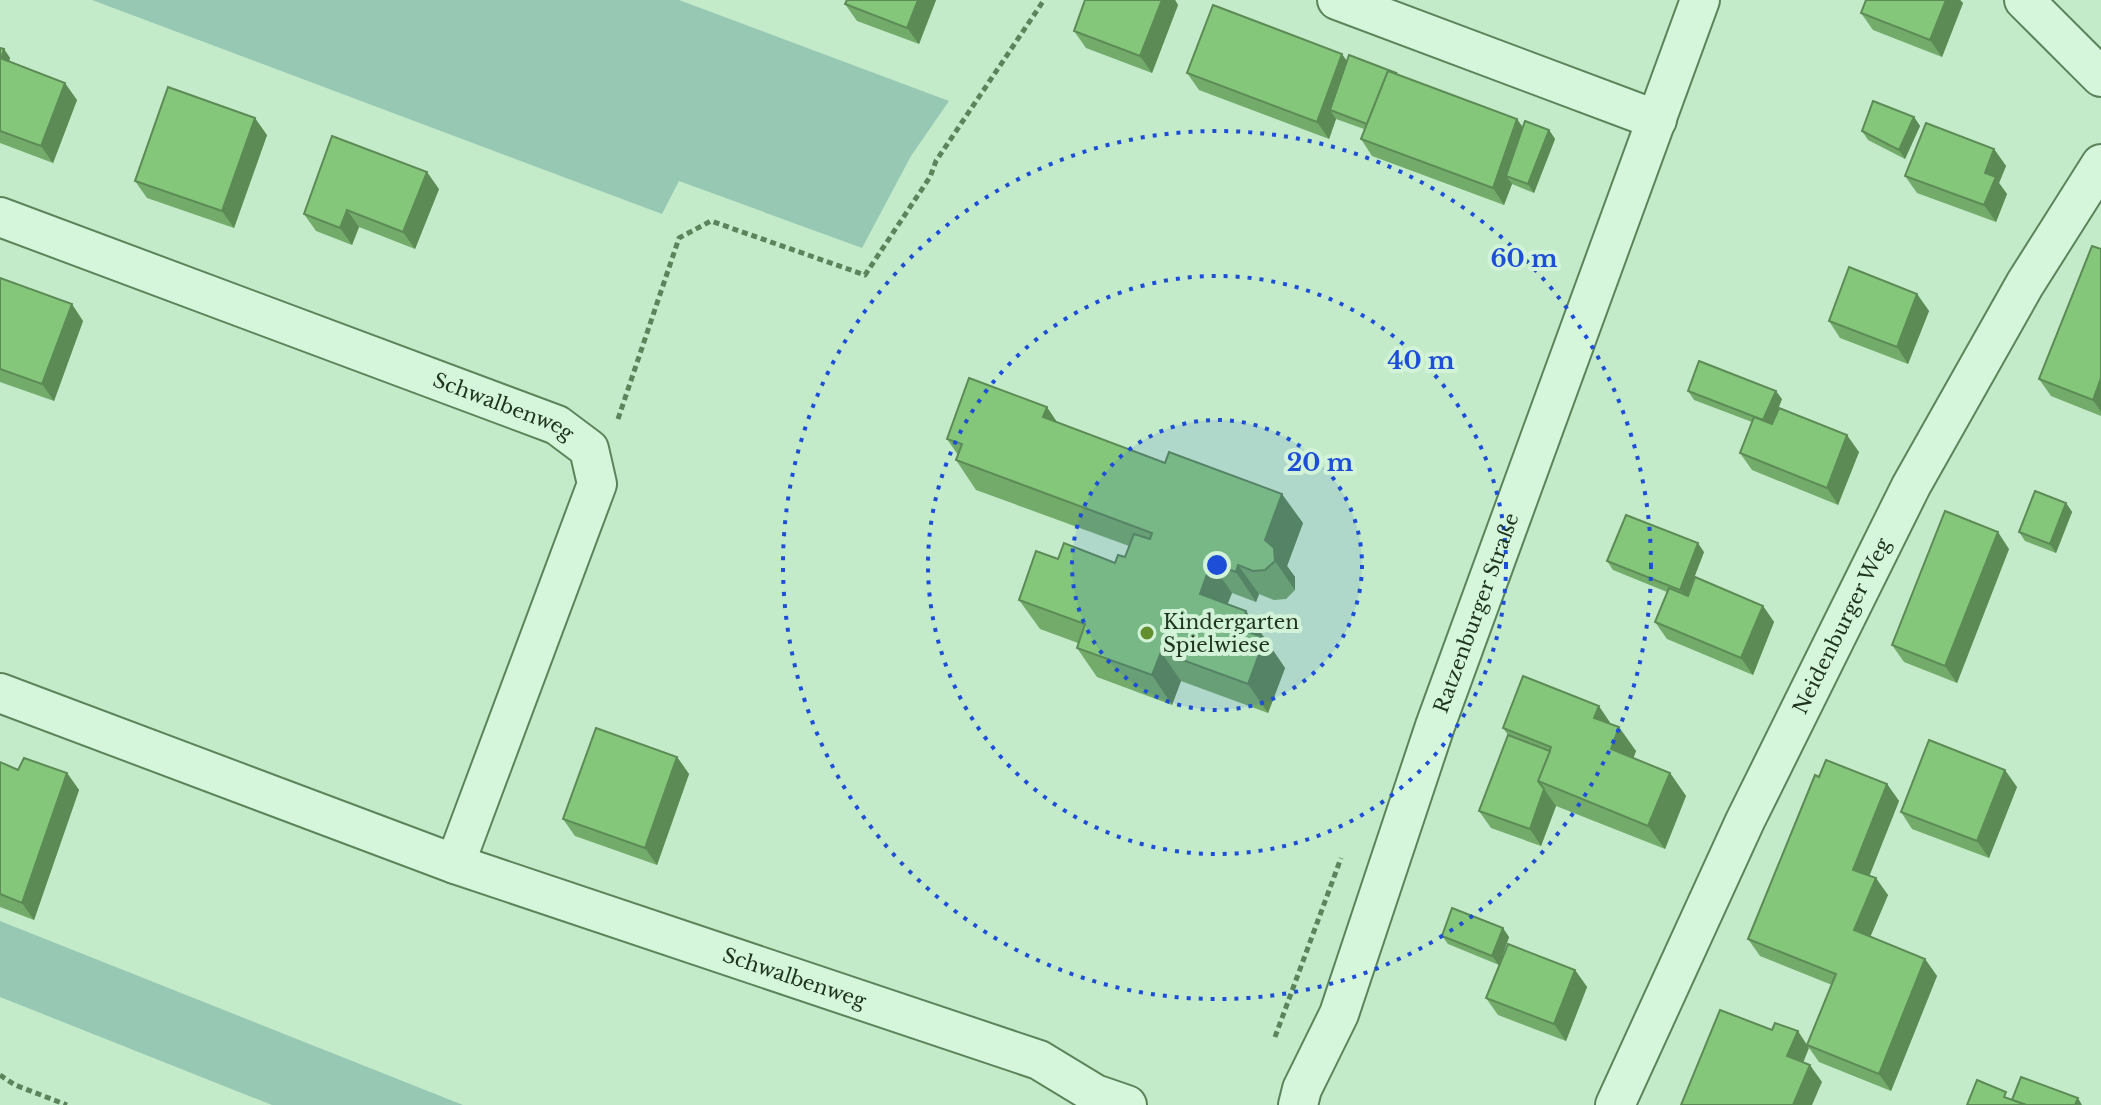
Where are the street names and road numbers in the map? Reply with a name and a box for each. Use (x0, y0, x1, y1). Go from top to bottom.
street label: Schwalbenweg (430, 368, 580, 446)
street label: Ratzenburger Straße (1429, 510, 1524, 716)
street label: Neidenburger Weg (1788, 533, 1896, 718)
street label: Schwalbenweg (720, 943, 870, 1013)

